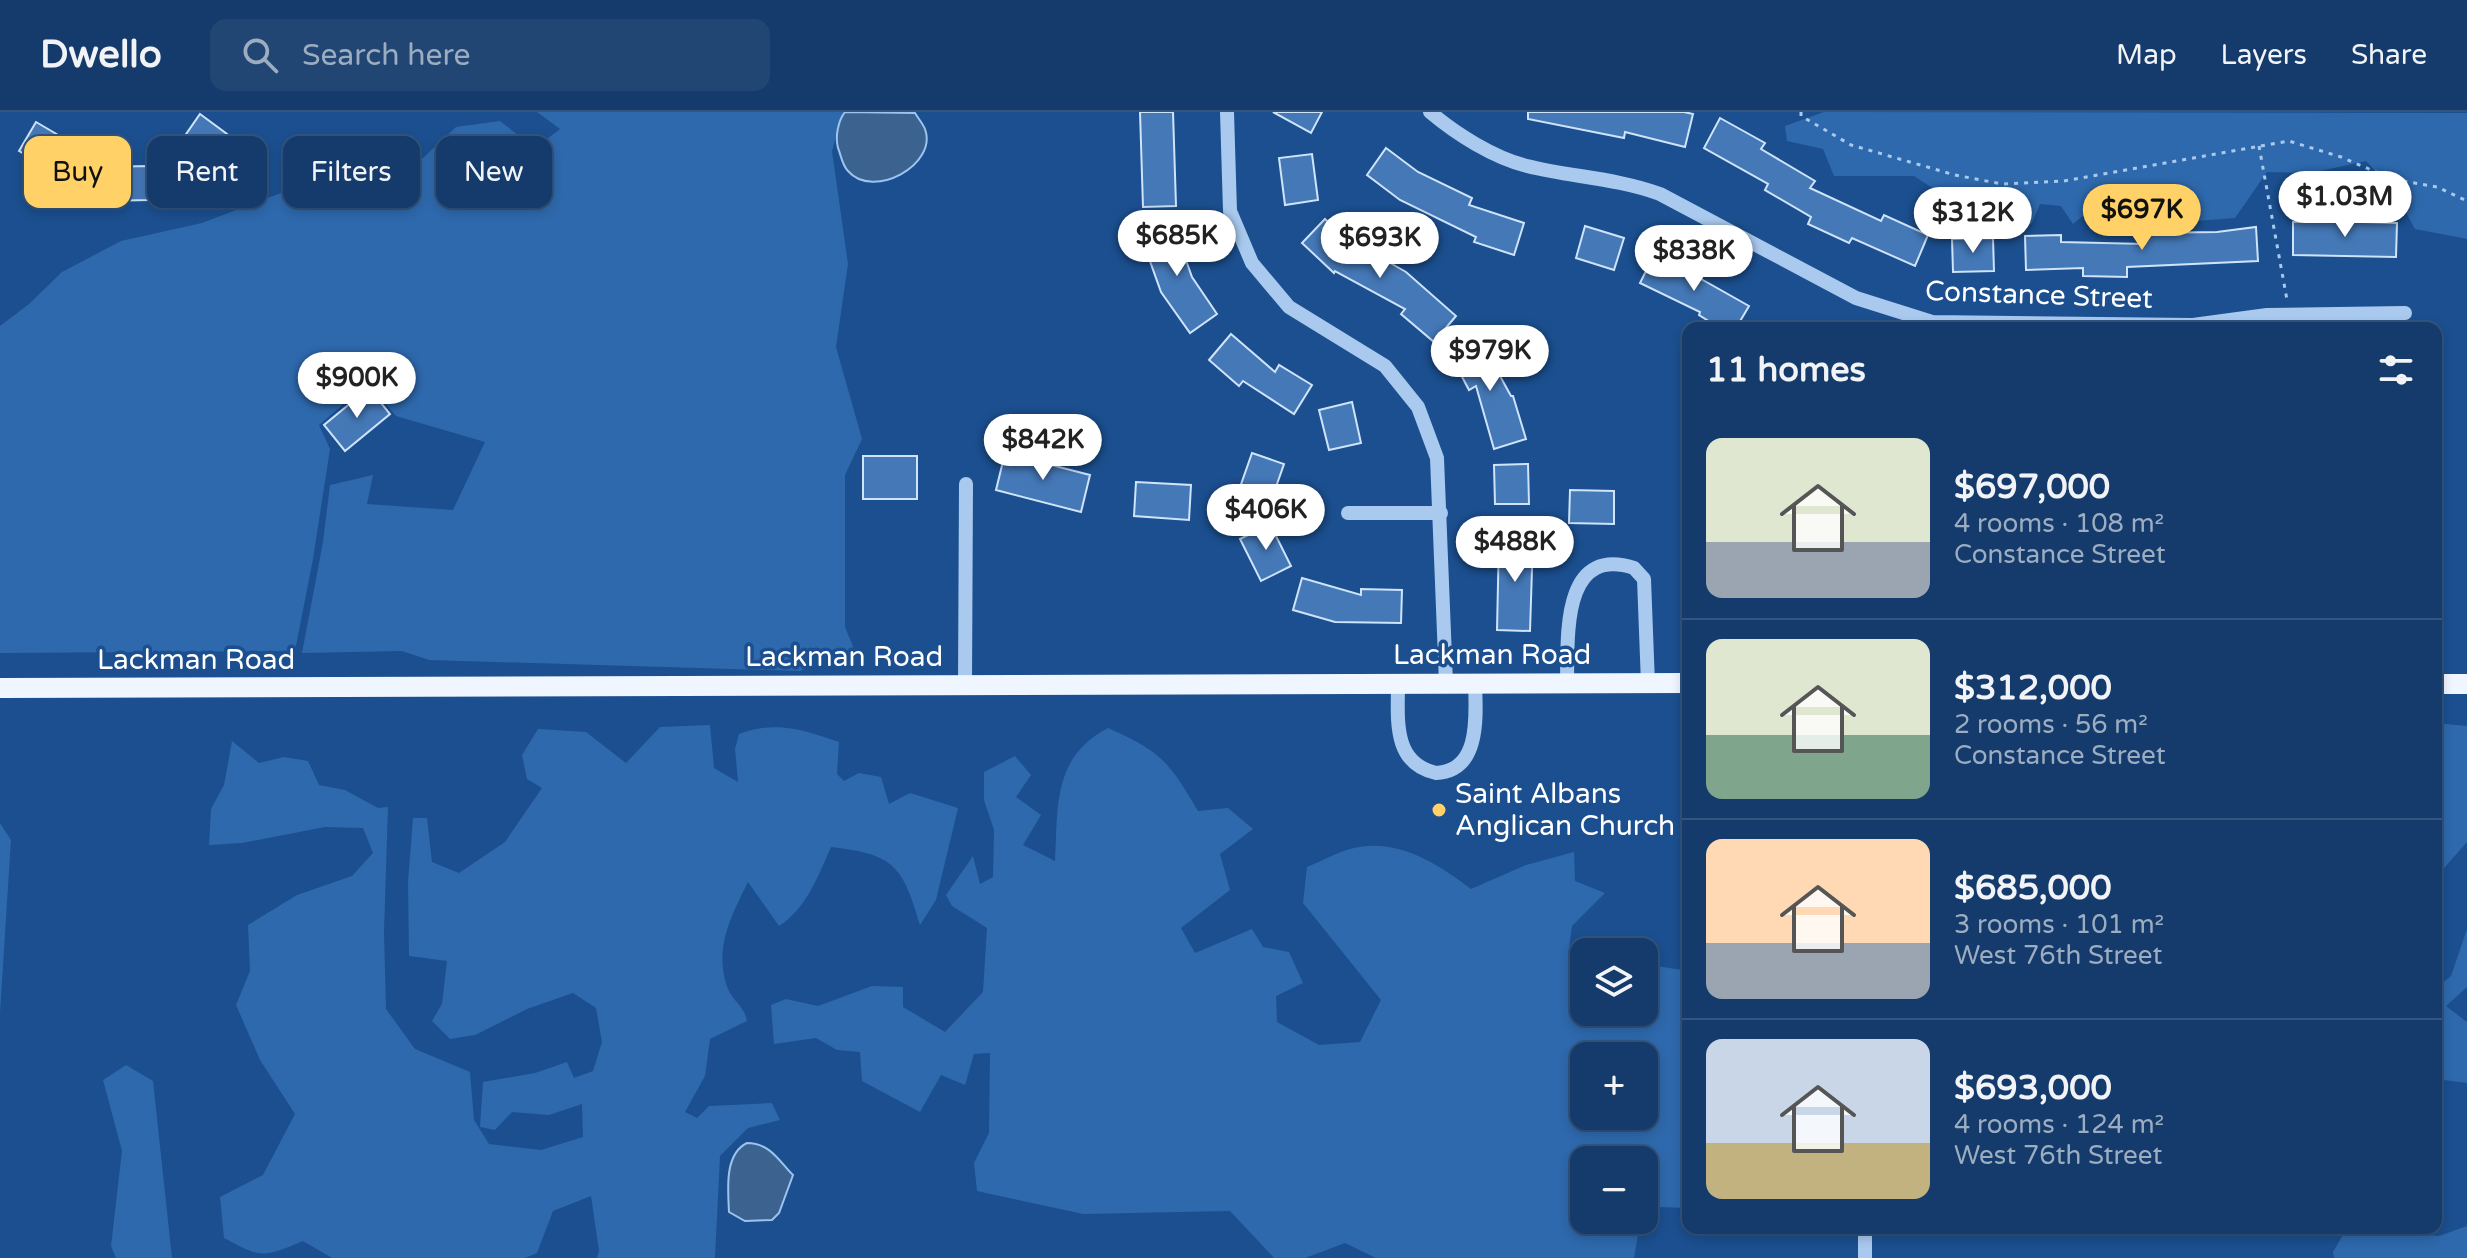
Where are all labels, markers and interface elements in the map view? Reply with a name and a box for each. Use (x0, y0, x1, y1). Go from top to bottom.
search box (210, 19, 770, 91)
text: Dwello (40, 32, 162, 78)
icon: search (238, 33, 282, 77)
text: Search here (302, 37, 471, 74)
text: Map (2116, 38, 2177, 72)
text: Layers (2221, 38, 2307, 72)
text: Share (2351, 38, 2427, 72)
chip: Buy (24, 136, 131, 208)
chip: Rent (147, 136, 267, 208)
chip: Filters (283, 136, 420, 208)
chip: New (436, 136, 552, 208)
pin: $1.03M (2280, 171, 2410, 239)
text: $1.03M (2297, 181, 2393, 212)
pin: $697K (2086, 184, 2198, 252)
pin: $312K (1917, 187, 2029, 255)
text: $697K (2101, 194, 2183, 225)
text: $312K (1932, 197, 2014, 228)
pin: $685K (1121, 210, 1233, 278)
pin: $693K (1324, 212, 1436, 280)
text: $685K (1136, 220, 1218, 251)
text: $693K (1339, 222, 1421, 253)
pin: $838K (1638, 225, 1750, 293)
text: $838K (1653, 235, 1735, 266)
street label: Constance Street (1925, 274, 2154, 316)
pin: $979K (1434, 325, 1546, 393)
text: $979K (1449, 335, 1531, 366)
icon: filters (2374, 348, 2418, 392)
text: 11 homes (1706, 350, 1866, 391)
pin: $900K (301, 352, 413, 420)
text: $900K (316, 362, 398, 393)
pin: $842K (987, 414, 1099, 482)
text: $842K (1002, 424, 1084, 455)
text: $697,000 (1954, 467, 2110, 508)
icon: home (1770, 470, 1866, 566)
pin: $406K (1210, 484, 1322, 552)
text: $406K (1225, 494, 1307, 525)
text: 4 rooms · 108 m² (1954, 508, 2164, 539)
pin: $488K (1459, 516, 1571, 584)
text: $488K (1474, 526, 1556, 557)
text: Constance Street (1954, 539, 2166, 570)
street label: Lackman Road (1393, 638, 1591, 672)
street label: Lackman Road (745, 640, 943, 674)
street label: Lackman Road (97, 643, 295, 677)
text: $312,000 (1954, 668, 2112, 709)
icon: home (1770, 671, 1866, 767)
text: 2 rooms · 56 m² (1954, 709, 2148, 740)
text: Constance Street (1954, 740, 2166, 771)
place label: Saint Albans Anglican Church (1455, 777, 1675, 843)
marker: Saint Albans Anglican Church (1430, 801, 1448, 819)
text: $685,000 (1954, 868, 2112, 909)
icon: home (1770, 871, 1866, 967)
text: 3 rooms · 101 m² (1954, 909, 2164, 940)
map controls (1570, 938, 1658, 1234)
button: layers (1570, 938, 1658, 1026)
text: West 76th Street (1954, 940, 2162, 971)
button: + (1570, 1042, 1658, 1130)
text: $693,000 (1954, 1068, 2112, 1109)
icon: home (1770, 1071, 1866, 1167)
text: 4 rooms · 124 m² (1954, 1109, 2164, 1140)
text: West 76th Street (1954, 1140, 2162, 1171)
button: − (1570, 1146, 1658, 1234)

